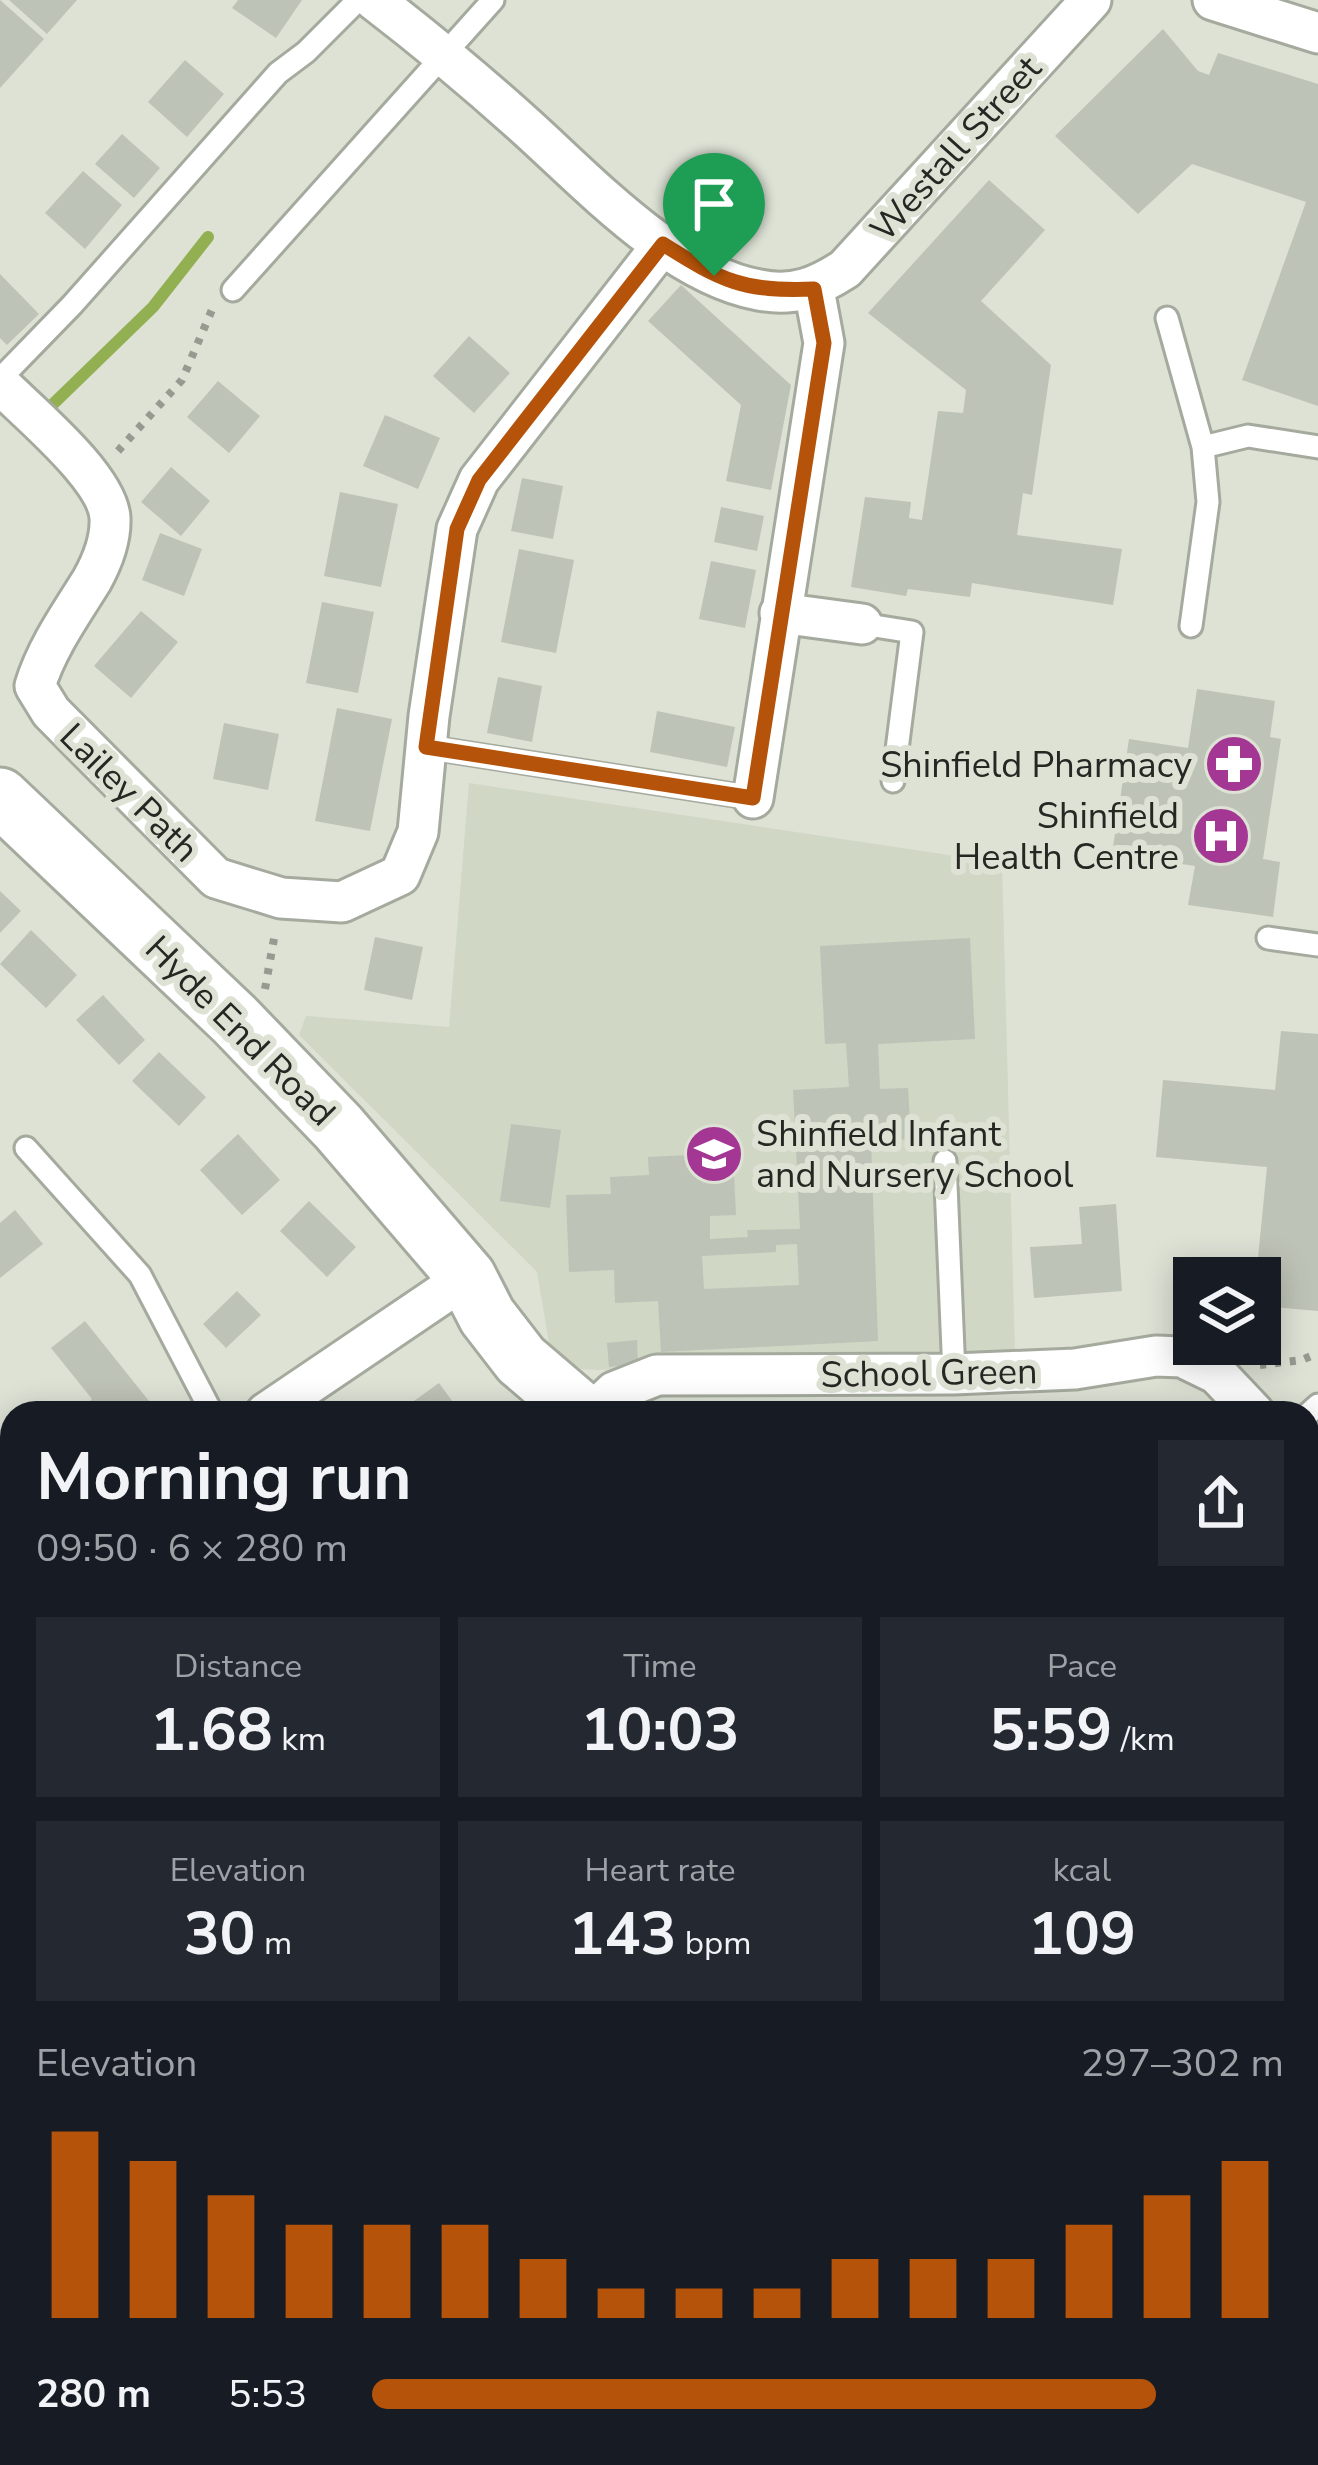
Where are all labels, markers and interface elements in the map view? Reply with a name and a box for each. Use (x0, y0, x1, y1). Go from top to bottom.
street label: Westall Street (860, 45, 1053, 252)
pin (663, 153, 765, 276)
icon: arrive (681, 171, 747, 237)
street label: Lailey Path (49, 713, 209, 873)
pharmacy icon: Shinfield Pharmacy (1203, 733, 1265, 795)
place label: Shinfield Pharmacy (880, 741, 1192, 790)
place label: Shinfield Health Centre (954, 792, 1179, 882)
hospital icon: Shinfield Health Centre (1190, 805, 1252, 867)
street label: Hyde End Road (134, 925, 346, 1137)
place label: Shinfield Infant and Nursery School (756, 1110, 1074, 1200)
school or university icon: Shinfield Infant and Nursery School (683, 1123, 745, 1185)
map controls (1173, 1257, 1281, 1365)
button: layers (1173, 1257, 1281, 1365)
street label: School Green (820, 1347, 1038, 1400)
text: Morning run (36, 1432, 412, 1522)
button: share (1158, 1440, 1284, 1566)
text: 09:50 · 6 × 280 m (36, 1522, 348, 1575)
text: Distance (174, 1644, 302, 1689)
text: Time (623, 1644, 697, 1689)
text: Pace (1047, 1644, 1117, 1689)
text: 1.68 (150, 1689, 273, 1771)
text: 10:03 (581, 1689, 739, 1771)
text: 5:59 (989, 1689, 1112, 1771)
text: km (273, 1717, 326, 1762)
text: /km (1112, 1717, 1175, 1762)
text: Elevation (170, 1848, 306, 1893)
text: Heart rate (585, 1848, 735, 1893)
text: kcal (1053, 1848, 1111, 1893)
text: 30 (184, 1893, 256, 1975)
text: 143 (568, 1893, 676, 1975)
text: 109 (1028, 1893, 1136, 1975)
text: m (256, 1921, 292, 1966)
text: bpm (676, 1921, 752, 1966)
text: Elevation (36, 2037, 197, 2090)
text: 297–302 m (1081, 2037, 1284, 2090)
text: 280 m (36, 2368, 151, 2421)
text: 5:53 (228, 2368, 307, 2421)

